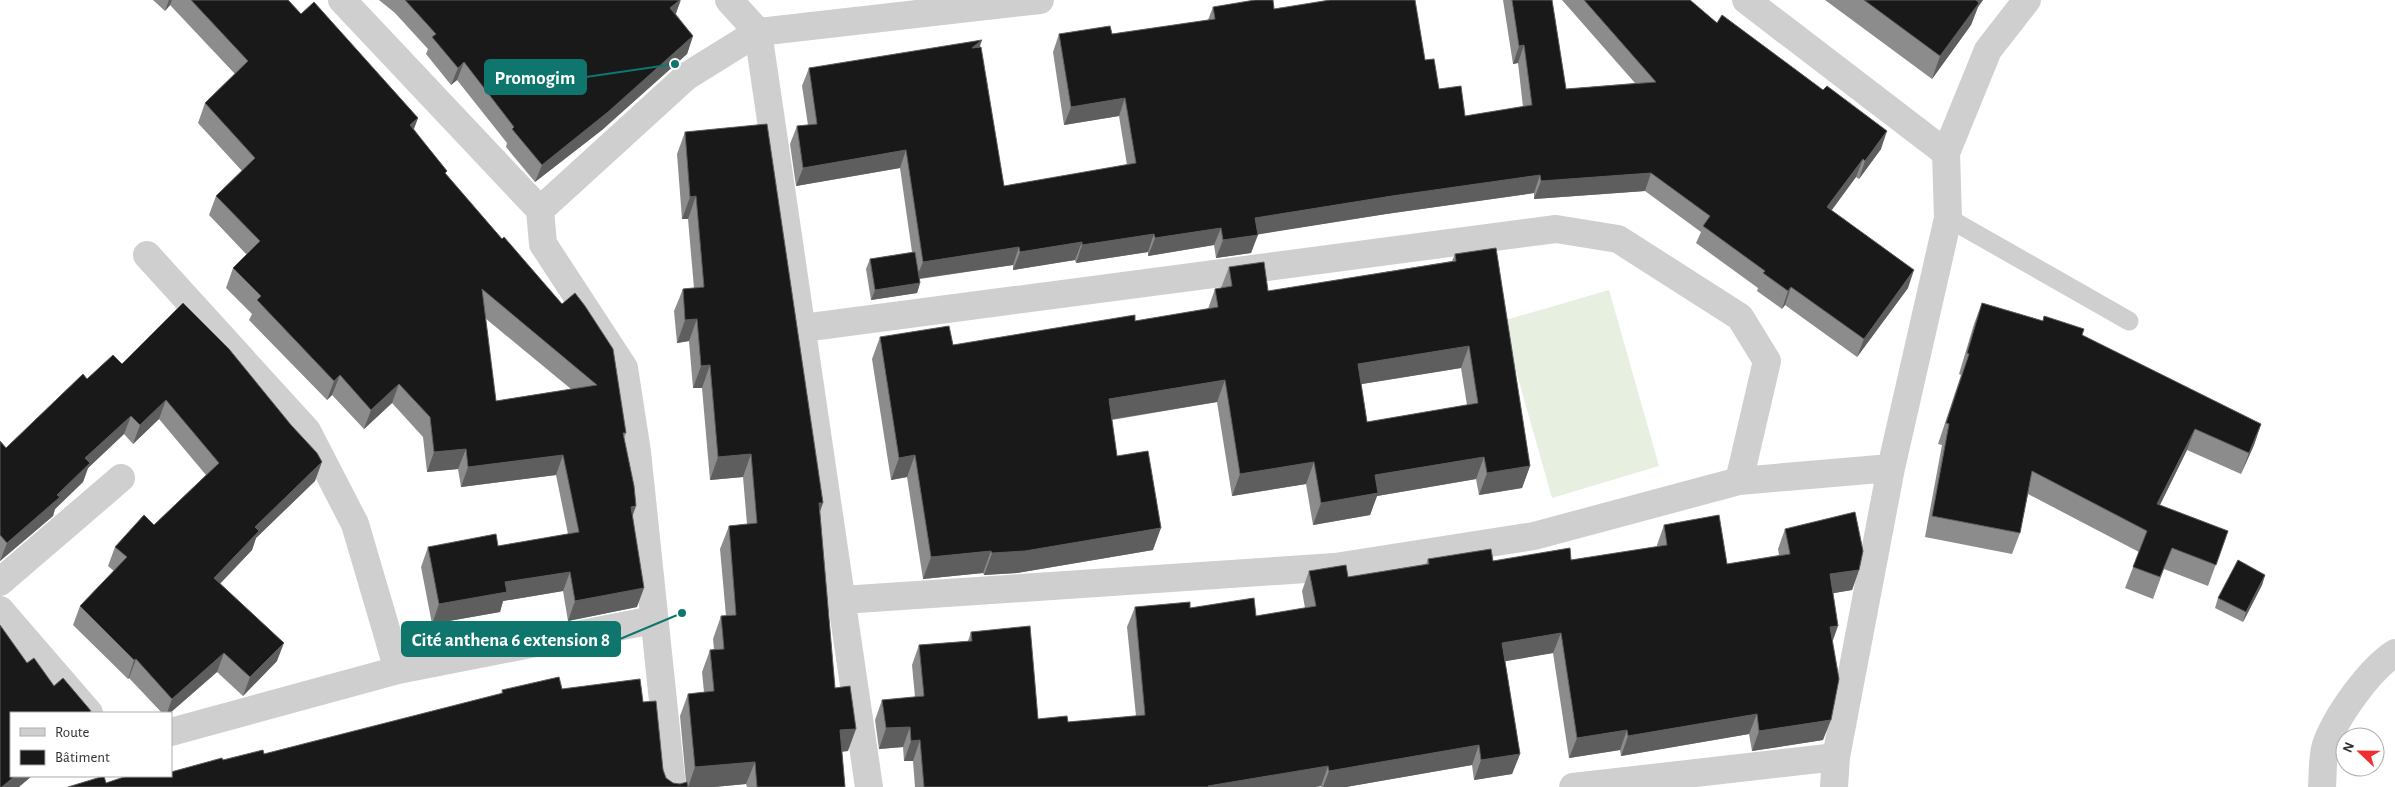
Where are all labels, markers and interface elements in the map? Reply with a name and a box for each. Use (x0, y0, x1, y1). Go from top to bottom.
callout: Promogim (485, 60, 586, 94)
text: Promogim (495, 69, 575, 88)
callout: Cité anthena 6 extension 8 (402, 622, 620, 656)
text: Cité anthena 6 extension 8 (412, 631, 610, 650)
legend (10, 712, 172, 777)
text: Route (55, 725, 89, 740)
north arrow (2335, 727, 2385, 777)
text: N (2341, 740, 2357, 755)
text: Bâtiment (55, 750, 110, 765)

